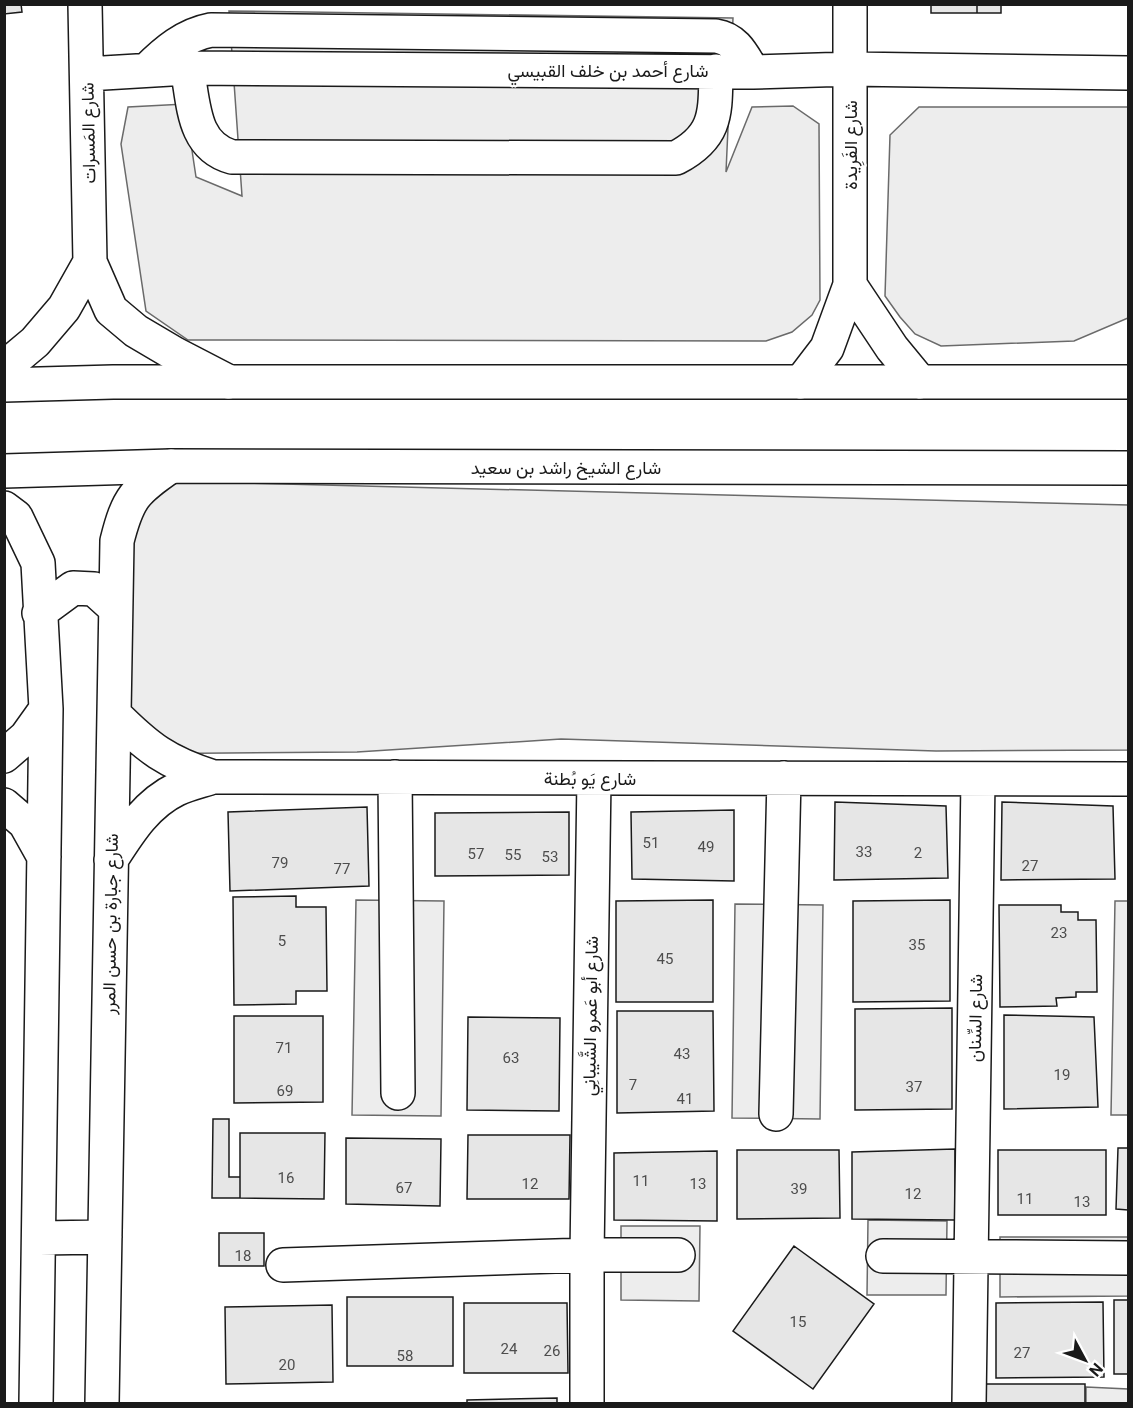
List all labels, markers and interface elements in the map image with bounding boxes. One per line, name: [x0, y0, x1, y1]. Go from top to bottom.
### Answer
street label: شارع أحمد بن خلف القبيسي: [508, 60, 708, 86]
street label: شارع المَسرات: [77, 82, 101, 184]
street label: شارع الفَرِيدة: [840, 100, 865, 190]
street label: شارع الشيخ راشد بن سعيد: [471, 457, 661, 480]
street label: شارع يَو بُطنة: [544, 768, 636, 791]
street label: شارع جبارة بن حسن المرر: [98, 833, 124, 1016]
house number: 51: [643, 834, 659, 852]
house number: 49: [698, 838, 714, 856]
house number: 33: [856, 843, 872, 861]
house number: 2: [914, 844, 922, 862]
house number: 57: [468, 845, 484, 863]
house number: 55: [505, 846, 521, 864]
house number: 53: [542, 848, 558, 866]
house number: 79: [272, 854, 288, 872]
house number: 27: [1022, 857, 1038, 875]
house number: 77: [334, 860, 350, 878]
house number: 23: [1051, 924, 1067, 942]
house number: 5: [278, 932, 286, 950]
street label: شارع أبو عَمرو الشَّيبانِي: [576, 936, 607, 1096]
house number: 35: [909, 936, 925, 954]
house number: 45: [657, 950, 673, 968]
street label: شارع السِّنان: [964, 974, 988, 1062]
house number: 71: [276, 1039, 292, 1057]
house number: 43: [674, 1045, 690, 1063]
house number: 63: [503, 1049, 519, 1067]
house number: 19: [1054, 1066, 1070, 1084]
house number: 7: [629, 1076, 637, 1094]
house number: 37: [906, 1078, 922, 1096]
house number: 69: [277, 1082, 293, 1100]
house number: 41: [677, 1090, 693, 1108]
house number: 16: [278, 1169, 294, 1187]
house number: 11: [633, 1172, 649, 1190]
house number: 12: [522, 1175, 538, 1193]
house number: 13: [690, 1175, 706, 1193]
house number: 67: [396, 1179, 412, 1197]
house number: 39: [791, 1180, 807, 1198]
house number: 12: [905, 1185, 921, 1203]
house number: 11: [1017, 1190, 1033, 1208]
house number: 13: [1074, 1193, 1090, 1211]
house number: 18: [235, 1247, 251, 1265]
house number: 15: [790, 1313, 806, 1331]
north arrow: [1055, 1330, 1115, 1390]
house number: 24: [501, 1340, 518, 1358]
house number: 26: [544, 1342, 560, 1360]
house number: 27: [1014, 1344, 1030, 1362]
house number: 58: [397, 1347, 413, 1365]
house number: 20: [279, 1356, 295, 1374]
text: N: [1085, 1359, 1107, 1380]

